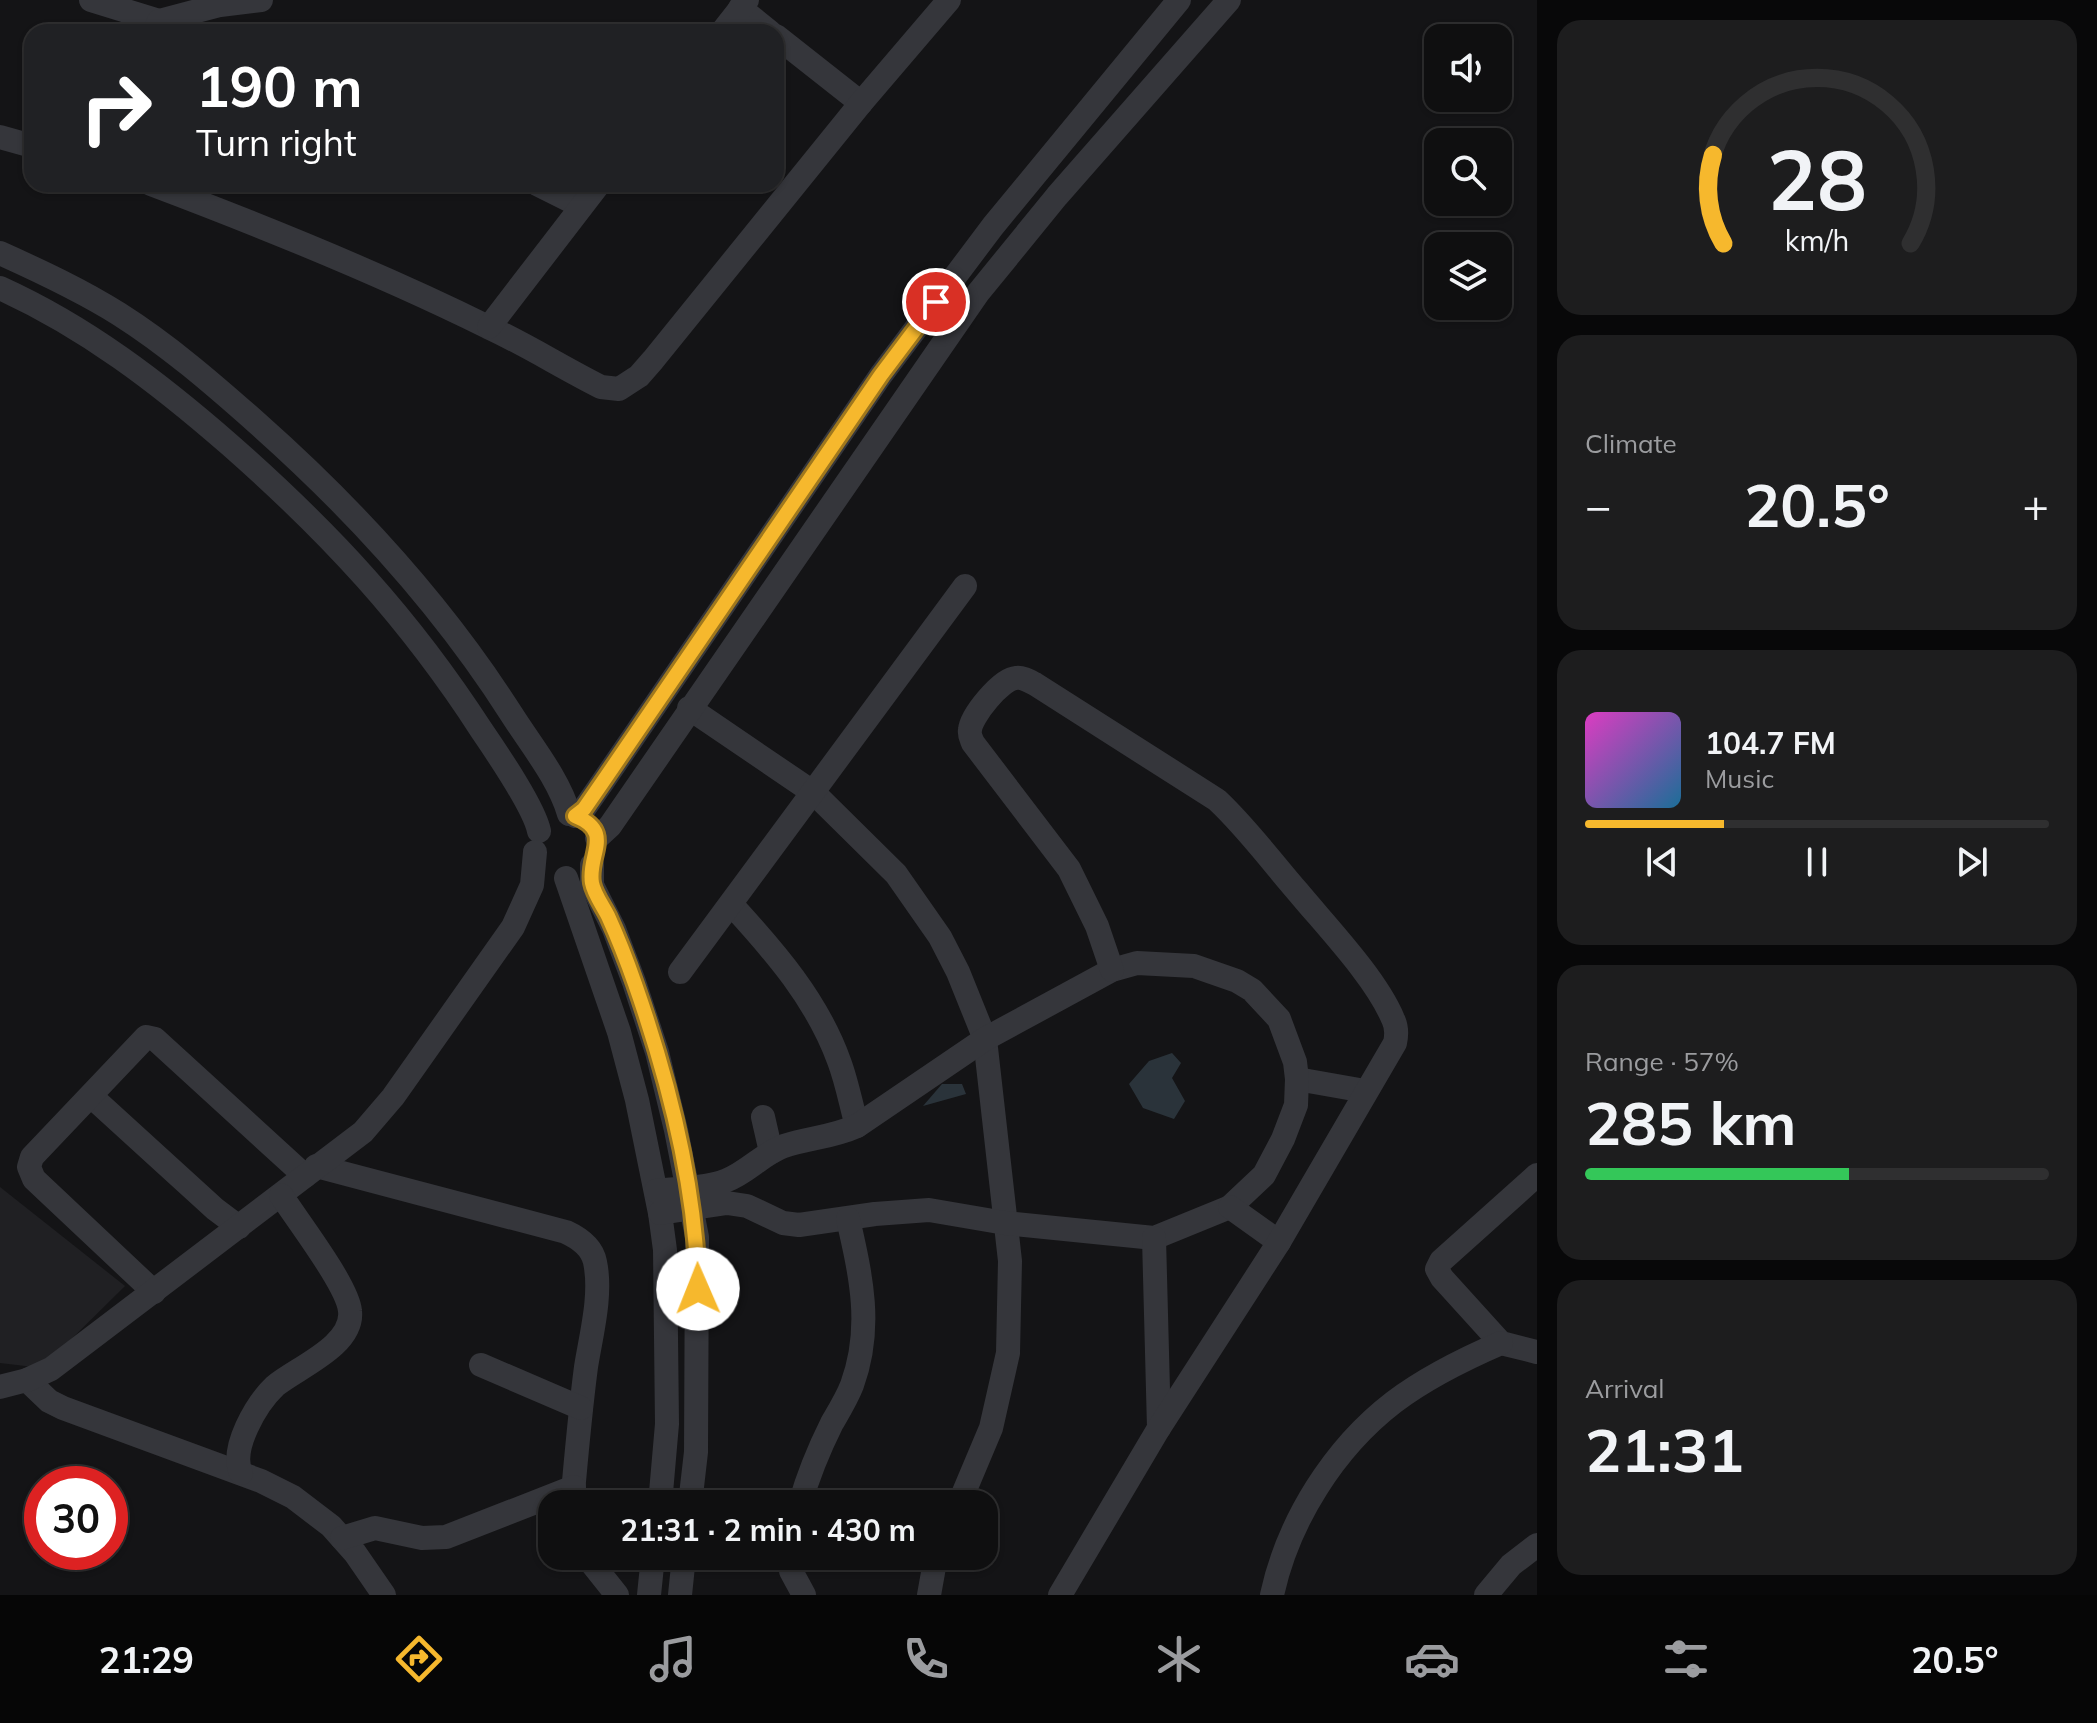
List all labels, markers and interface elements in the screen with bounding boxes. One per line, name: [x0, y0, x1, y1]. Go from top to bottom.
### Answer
map controls: [1424, 24, 1512, 320]
button: sound: [1424, 24, 1512, 112]
text: 190 m: [196, 51, 363, 121]
icon: right: [64, 56, 168, 160]
text: Turn right: [196, 120, 357, 165]
text: 28: [1767, 125, 1867, 230]
button: search: [1424, 128, 1512, 216]
text: km/h: [1785, 222, 1849, 258]
button: layers: [1424, 232, 1512, 320]
pin: [902, 268, 970, 336]
icon: arrive: [914, 280, 958, 324]
text: Climate: [1585, 427, 1677, 460]
text: 20.5°: [1744, 467, 1890, 542]
text: −: [1585, 478, 1611, 533]
text: +: [2023, 478, 2049, 533]
text: 104.7 FM: [1705, 724, 1836, 762]
text: Music: [1705, 762, 1774, 795]
icon: previous: [1640, 840, 1684, 884]
icon: pause: [1795, 840, 1839, 884]
icon: next: [1950, 840, 1994, 884]
text: Range · 57%: [1585, 1045, 1739, 1078]
text: 285 km: [1585, 1085, 1797, 1160]
position arrow: [656, 1247, 740, 1331]
text: Arrival: [1585, 1372, 1665, 1405]
text: 21:31: [1585, 1412, 1744, 1487]
speed limit sign: 30: [24, 1466, 128, 1570]
text: 21:31 · 2 min · 430 m: [620, 1511, 916, 1549]
icon: directions: [391, 1631, 447, 1687]
icon: music: [645, 1631, 701, 1687]
icon: phone: [898, 1631, 954, 1687]
icon: climate: [1151, 1631, 1207, 1687]
icon: car: [1404, 1631, 1460, 1687]
icon: filters: [1658, 1631, 1714, 1687]
text: 21:29: [99, 1637, 194, 1682]
text: 20.5°: [1911, 1637, 1998, 1682]

